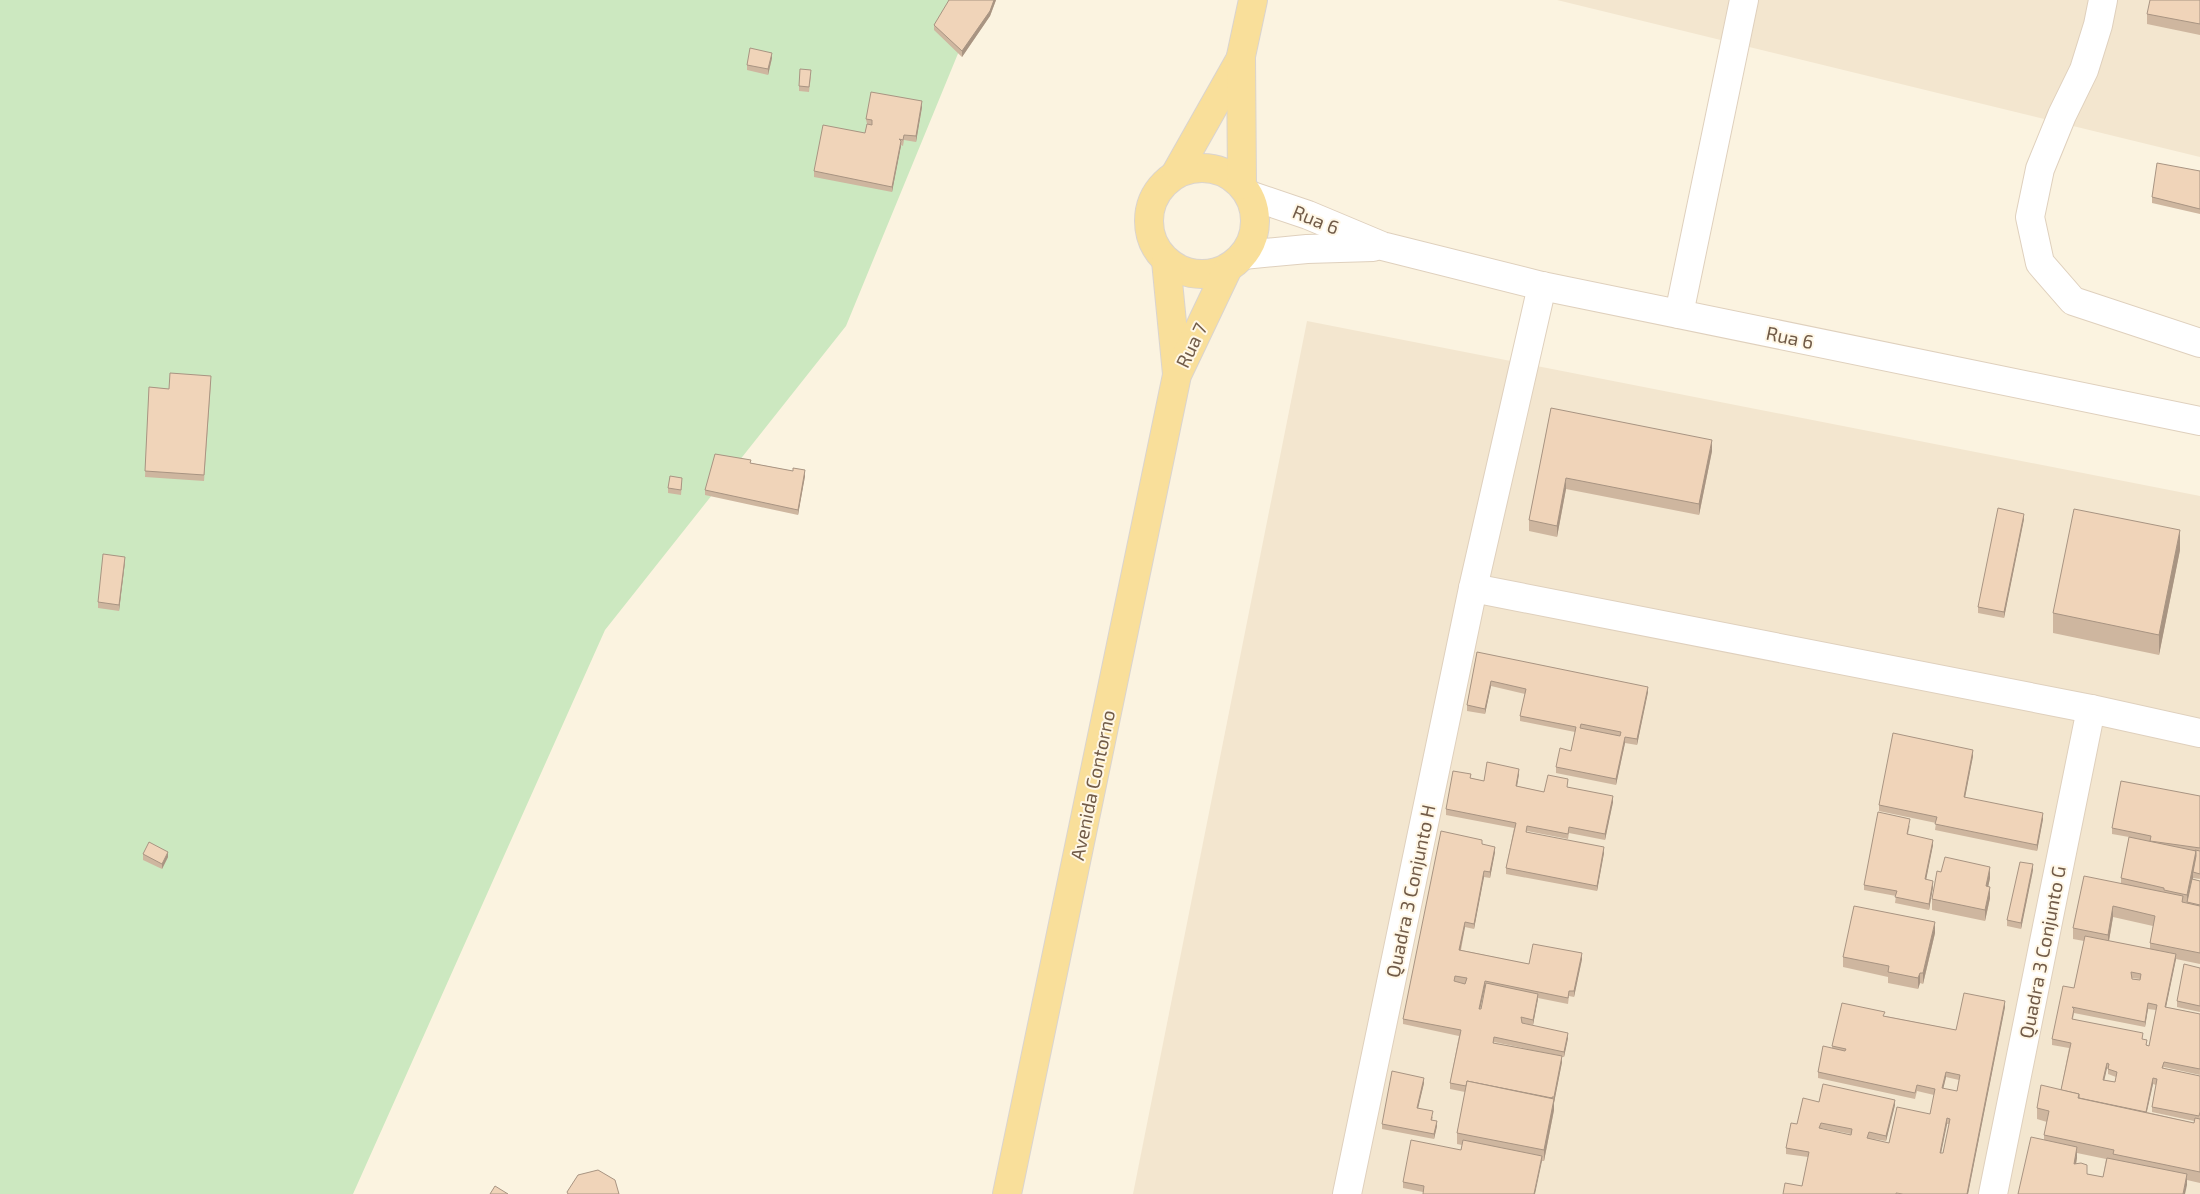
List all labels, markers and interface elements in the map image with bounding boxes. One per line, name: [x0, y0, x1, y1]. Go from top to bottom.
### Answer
street label: Rua 6: [1289, 199, 1343, 239]
street label: Rua 7: [1170, 319, 1212, 371]
street label: Rua 6: [1764, 321, 1816, 353]
street label: Avenida Contorno: [1065, 708, 1119, 862]
street label: Quadra 3 Conjunto H: [1380, 802, 1440, 980]
street label: Quadra 3 Conjunto G: [2014, 864, 2070, 1040]

